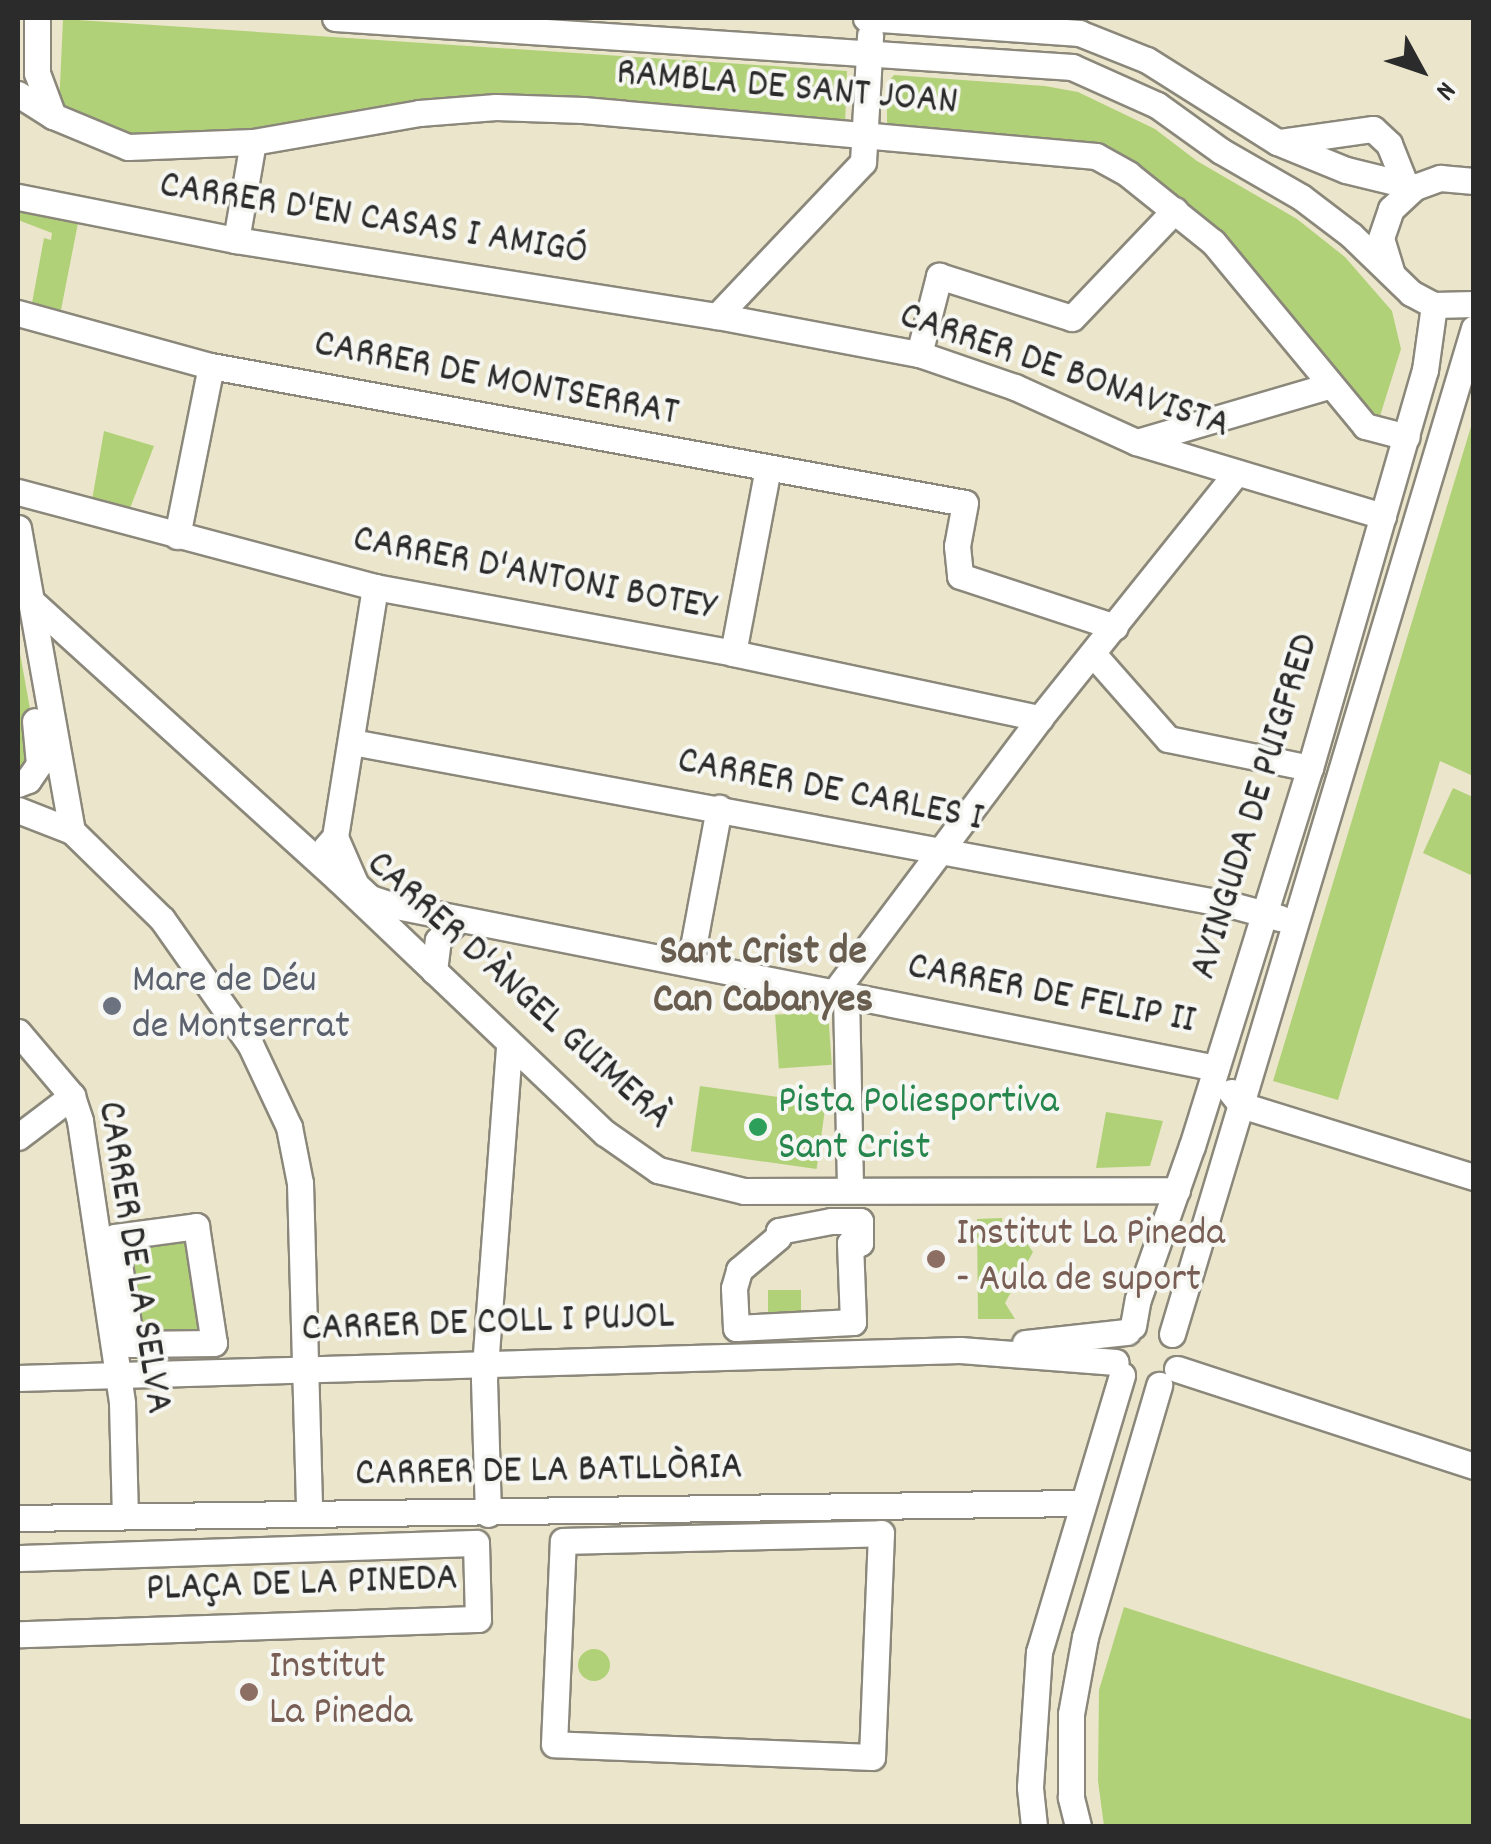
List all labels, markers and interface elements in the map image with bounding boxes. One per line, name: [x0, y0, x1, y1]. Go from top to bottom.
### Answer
north arrow: [1371, 20, 1471, 120]
street label: RAMBLA DE SANT JOAN: [614, 51, 960, 129]
text: N: [1424, 71, 1464, 107]
street label: CARRER D'EN CASAS I AMIGÓ: [156, 164, 590, 278]
street label: CARRER DE BONAVISTA: [893, 294, 1235, 452]
street label: CARRER DE MONTSERRAT: [310, 322, 682, 440]
street label: CARRER D'ANTONI BOTEY: [349, 517, 719, 635]
street label: AVINGUDA DE PUIGFRED: [1182, 629, 1332, 985]
street label: CARRER DE CARLES I: [673, 739, 987, 845]
street label: CARRER D'ÀNGEL GUIMERÀ: [355, 842, 679, 1142]
district label: Sant Crist de Can Cabanyes: [653, 929, 873, 1028]
street label: CARRER DE FELIP II: [903, 945, 1199, 1047]
place label: Mare de Déu de Montserrat: [132, 959, 350, 1053]
marker: Mare de Déu de Montserrat: [101, 995, 123, 1017]
place label: Pista Poliesportiva Sant Crist: [778, 1080, 1059, 1174]
street label: CARRER DE LA SELVA: [84, 1098, 180, 1418]
marker: Pista Poliesportiva Sant Crist: [747, 1116, 769, 1138]
place label: Institut La Pineda - Aula de suport: [956, 1212, 1225, 1306]
marker: Institut La Pineda - Aula de suport: [925, 1248, 947, 1270]
street label: CARRER DE COLL I PUJOL: [301, 1295, 675, 1355]
street label: CARRER DE LA BATLLÒRIA: [355, 1446, 743, 1500]
street label: PLAÇA DE LA PINEDA: [145, 1557, 459, 1615]
place label: Institut La Pineda: [269, 1645, 412, 1739]
marker: Institut La Pineda: [238, 1681, 260, 1703]

